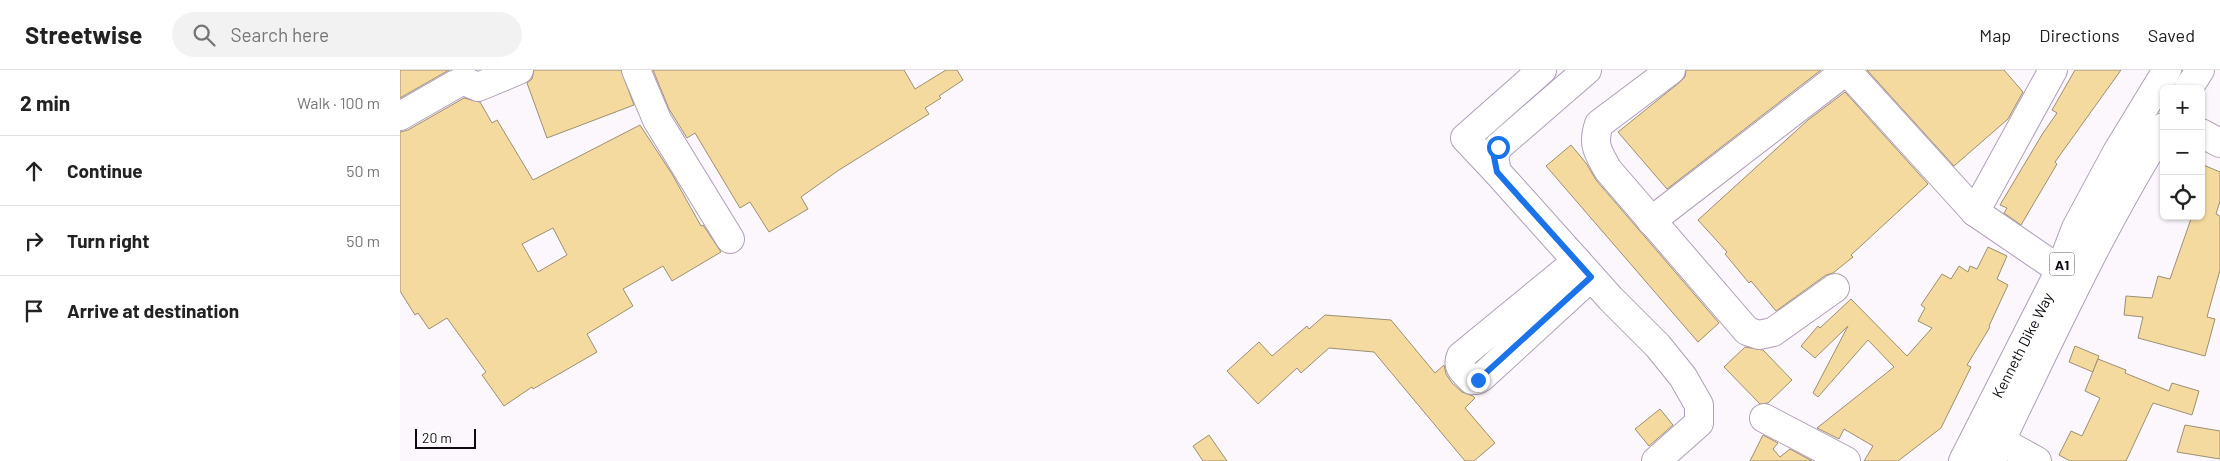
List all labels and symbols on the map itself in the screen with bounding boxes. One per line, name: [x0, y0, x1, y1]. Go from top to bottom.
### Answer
route start: [1487, 136, 1510, 159]
road number: A1: [2050, 252, 2074, 275]
street label: Kenneth Dike Way: [1988, 289, 2056, 401]
route end: [1467, 369, 1490, 392]
scale bar: [415, 426, 476, 449]

